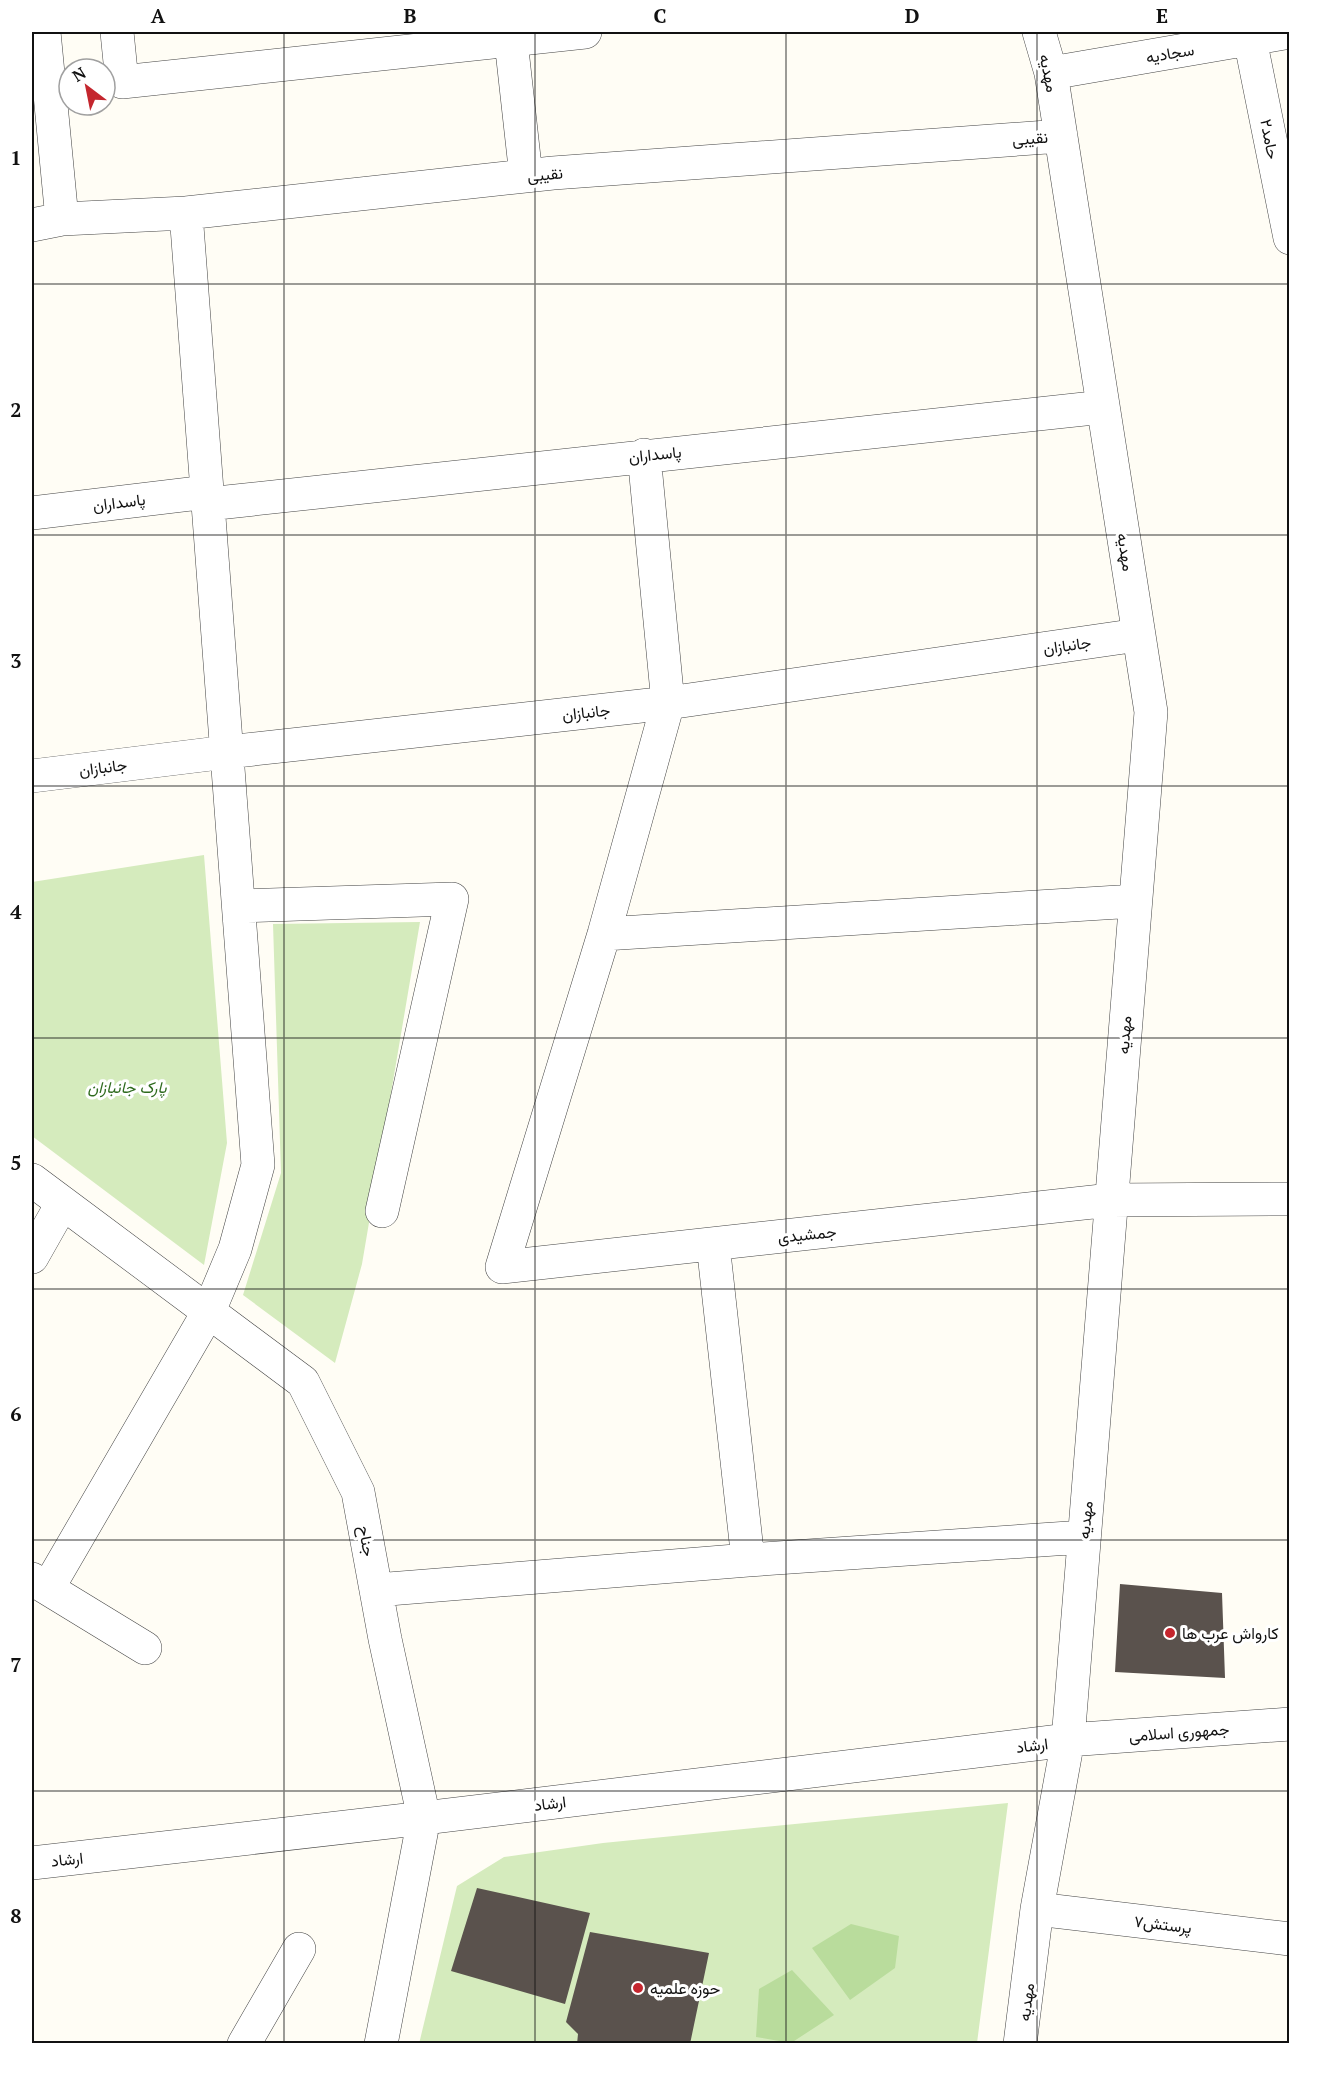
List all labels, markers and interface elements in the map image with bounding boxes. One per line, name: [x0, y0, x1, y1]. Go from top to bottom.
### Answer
text: A: [151, 2, 166, 29]
text: B: [404, 2, 417, 29]
text: C: [653, 2, 667, 29]
text: D: [905, 2, 919, 29]
text: E: [1156, 2, 1168, 29]
street label: سجادیه: [1144, 38, 1196, 68]
street label: مهدیه: [1034, 52, 1064, 94]
north arrow: [57, 57, 117, 117]
text: N: [68, 62, 90, 87]
street label: حامد۲: [1255, 117, 1285, 161]
street label: نقیبی: [1011, 126, 1049, 150]
text: 1: [10, 144, 22, 171]
street label: نقیبی: [526, 161, 564, 187]
text: 2: [10, 396, 22, 423]
street label: پاسداران: [628, 440, 683, 469]
street label: پاسداران: [91, 488, 147, 517]
street label: مهدیه: [1112, 531, 1140, 573]
street label: جانبازان: [1042, 631, 1093, 659]
text: 3: [10, 647, 22, 674]
street label: جانبازان: [561, 699, 611, 725]
street label: جانبازان: [78, 753, 129, 781]
text: 4: [10, 898, 22, 925]
street label: مهدیه: [1112, 1015, 1136, 1055]
park label: پارک جانبازان: [87, 1076, 168, 1099]
text: 5: [10, 1149, 22, 1176]
street label: جمشیدی: [777, 1220, 838, 1248]
text: 6: [10, 1400, 22, 1427]
street label: مهدیه: [1072, 1500, 1098, 1540]
street label: جناح: [352, 1524, 381, 1559]
place label: کارواش عرب ها: [1182, 1622, 1279, 1644]
marker: کارواش عرب ها: [1163, 1626, 1177, 1640]
text: 7: [10, 1651, 22, 1678]
street label: جمهوری اسلامی: [1128, 1717, 1230, 1746]
street label: ارشاد: [1015, 1732, 1049, 1758]
street label: ارشاد: [533, 1790, 567, 1816]
street label: ارشاد: [50, 1846, 84, 1872]
text: 8: [10, 1902, 22, 1929]
street label: پرستش۷: [1133, 1910, 1193, 1939]
place label: حوزه علمیه: [650, 1977, 720, 1999]
marker: حوزه علمیه: [631, 1981, 645, 1995]
street label: مهدیه: [1013, 1982, 1039, 2022]

